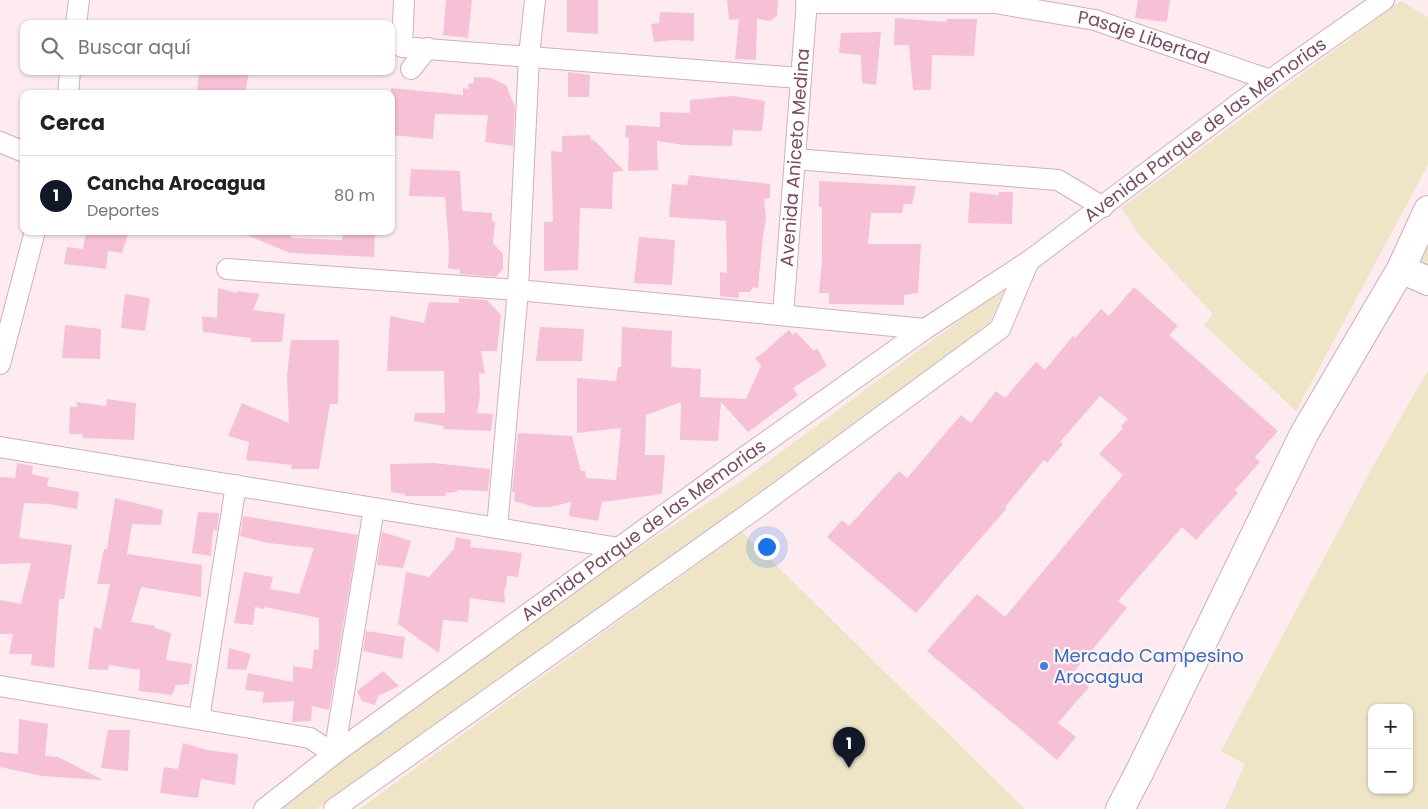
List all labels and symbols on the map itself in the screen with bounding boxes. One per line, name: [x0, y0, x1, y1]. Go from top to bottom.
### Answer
street label: Pasaje Libertad: [1076, 4, 1213, 70]
street label: Avenida Parque de las Memorias: [1079, 31, 1331, 228]
street label: Avenida Aniceto Medina: [774, 47, 815, 267]
street label: Avenida Parque de las Memorias: [516, 433, 771, 626]
your location: [754, 534, 780, 560]
place label: Mercado Campesino Arocagua: [1054, 643, 1244, 689]
marker: Mercado Campesino Arocagua: [1038, 660, 1050, 672]
pin: 1: [833, 727, 865, 768]

